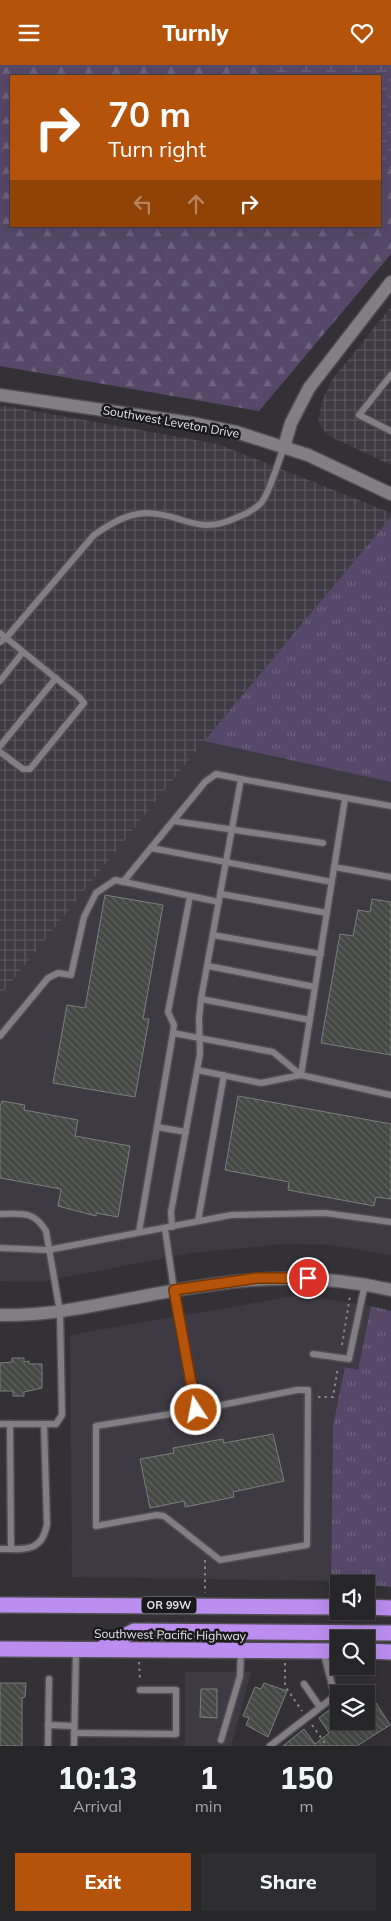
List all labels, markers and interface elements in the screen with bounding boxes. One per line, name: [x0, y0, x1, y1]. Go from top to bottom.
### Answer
icon: menu: [15, 19, 43, 47]
text: Turnly: [162, 19, 229, 47]
icon: heart: [348, 19, 376, 47]
text: 70 m: [108, 92, 191, 136]
icon: right: [25, 95, 90, 160]
text: Turn right: [108, 135, 206, 163]
icon: left: [129, 190, 157, 218]
icon: ahead: [182, 190, 210, 218]
icon: right: [235, 190, 263, 218]
street label: Southwest Leveton Drive: [102, 402, 241, 441]
pin: [287, 1257, 329, 1299]
icon: arrive: [294, 1264, 322, 1292]
position arrow: [169, 1383, 221, 1435]
map controls: [330, 1575, 375, 1730]
button: sound: [330, 1575, 375, 1620]
road number: OR 99W: [142, 1597, 196, 1613]
street label: Southwest Pacific Highway: [94, 1626, 247, 1643]
button: search: [330, 1630, 375, 1675]
button: layers: [330, 1685, 375, 1730]
text: 10:13: [57, 1759, 137, 1797]
text: 1: [199, 1759, 217, 1797]
text: 150: [280, 1759, 334, 1797]
text: Arrival: [73, 1796, 122, 1816]
text: min: [195, 1796, 222, 1816]
text: m: [299, 1796, 314, 1816]
button: Exit: [15, 1853, 191, 1911]
button: Share: [201, 1853, 376, 1911]

